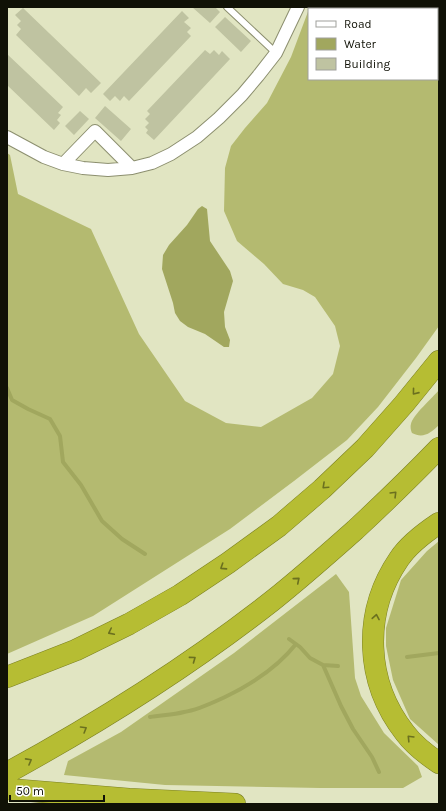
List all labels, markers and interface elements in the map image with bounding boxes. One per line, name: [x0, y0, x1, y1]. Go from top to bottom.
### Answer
legend: [308, 8, 438, 80]
text: Road: [344, 17, 372, 31]
text: Water: [344, 37, 377, 51]
text: Building: [344, 57, 391, 71]
one-way arrow: [412, 387, 419, 394]
one-way arrow: [322, 481, 330, 488]
one-way arrow: [389, 491, 397, 499]
one-way arrow: [221, 562, 228, 569]
one-way arrow: [292, 578, 299, 585]
one-way arrow: [371, 614, 379, 621]
one-way arrow: [108, 627, 116, 635]
one-way arrow: [189, 656, 196, 664]
one-way arrow: [80, 727, 87, 734]
one-way arrow: [407, 735, 414, 743]
one-way arrow: [25, 759, 32, 766]
scale bar: [10, 777, 104, 803]
text: 50 m: [16, 784, 44, 798]

